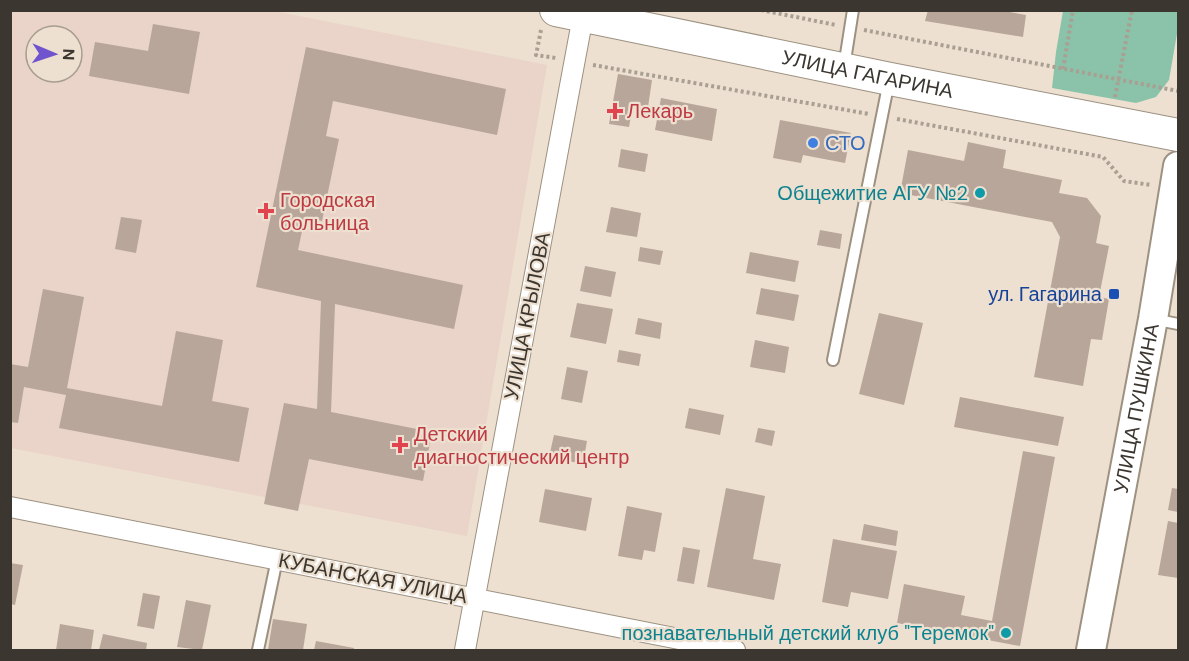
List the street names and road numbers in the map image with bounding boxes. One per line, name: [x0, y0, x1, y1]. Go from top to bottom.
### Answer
street label: УЛИЦА ГАГАРИНА: [779, 44, 956, 104]
street label: УЛИЦА КРЫЛОВА: [498, 229, 556, 402]
street label: УЛИЦА ПУШКИНА: [1108, 320, 1165, 495]
street label: КУБАНСКАЯ УЛИЦА: [276, 547, 470, 609]

